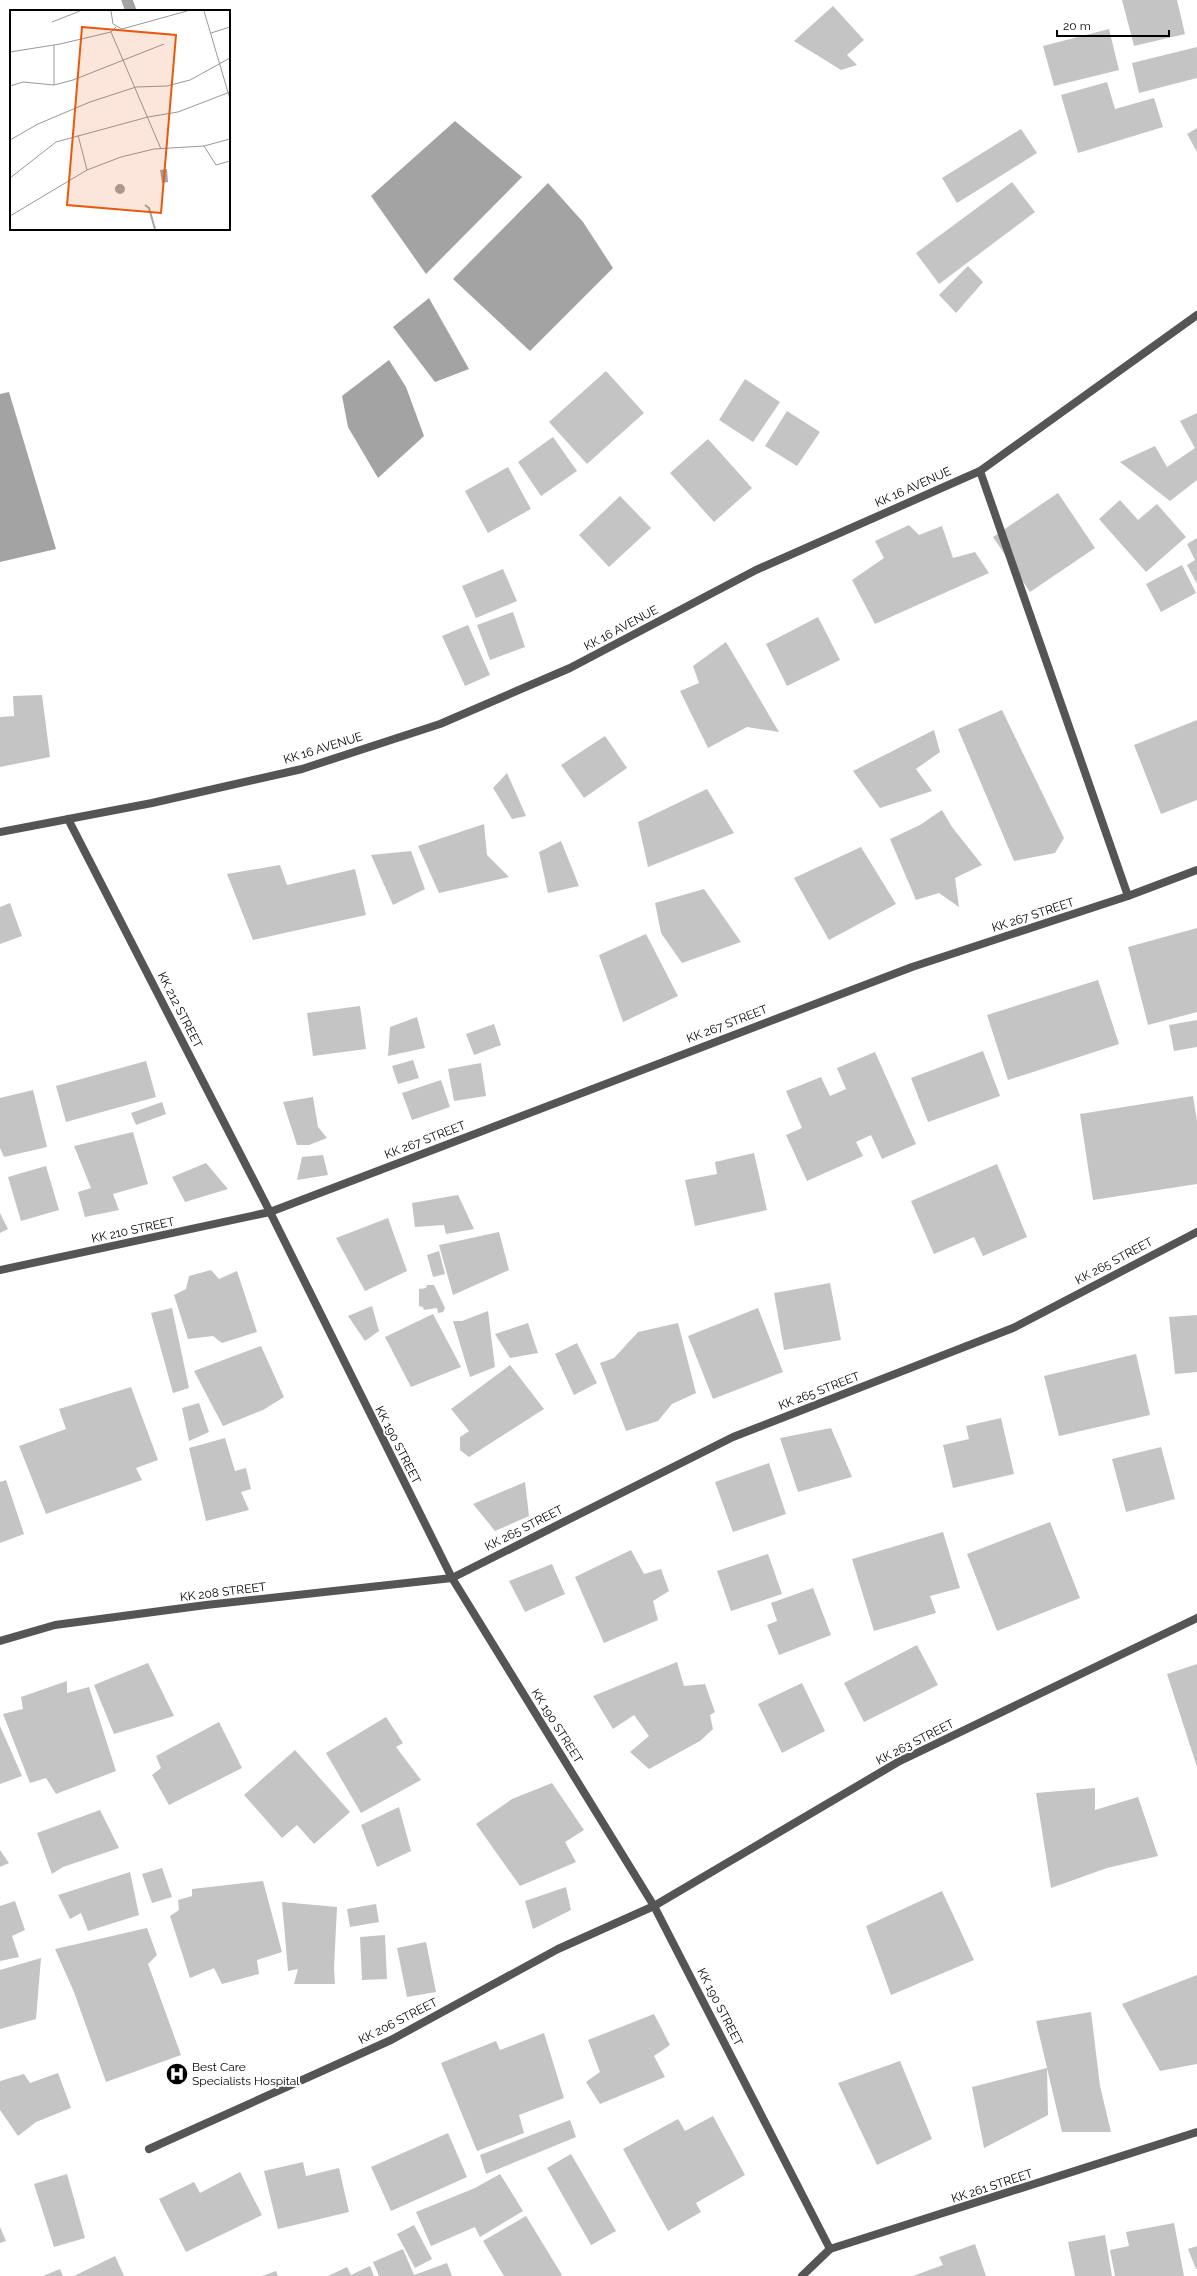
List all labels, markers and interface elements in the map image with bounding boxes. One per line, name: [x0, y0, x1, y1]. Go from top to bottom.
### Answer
inset map: [10, 10, 230, 230]
scale bar: [1057, 12, 1169, 38]
text: 20 m: [1063, 19, 1091, 33]
street label: KK 16 AVENUE: [873, 464, 953, 510]
street label: KK 16 AVENUE: [582, 603, 660, 653]
street label: KK 16 AVENUE: [282, 729, 364, 767]
street label: KK 267 STREET: [990, 895, 1077, 935]
street label: KK 212 STREET: [155, 970, 205, 1051]
street label: KK 267 STREET: [684, 1002, 770, 1046]
street label: KK 267 STREET: [382, 1118, 468, 1162]
street label: KK 210 STREET: [90, 1214, 176, 1246]
street label: KK 265 STREET: [1073, 1234, 1156, 1287]
street label: KK 265 STREET: [776, 1369, 862, 1413]
street label: KK 190 STREET: [372, 1404, 424, 1487]
street label: KK 265 STREET: [483, 1502, 566, 1554]
street label: KK 208 STREET: [179, 1580, 267, 1604]
street label: KK 190 STREET: [528, 1686, 586, 1766]
street label: KK 263 STREET: [874, 1716, 957, 1768]
street label: KK 190 STREET: [694, 1966, 746, 2049]
street label: KK 206 STREET: [356, 1995, 440, 2047]
place label: Best Care Specialists Hospital: [192, 2060, 300, 2088]
hospital icon: Best Care Specialists Hospital: [164, 2061, 190, 2087]
street label: KK 261 STREET: [950, 2166, 1035, 2206]

